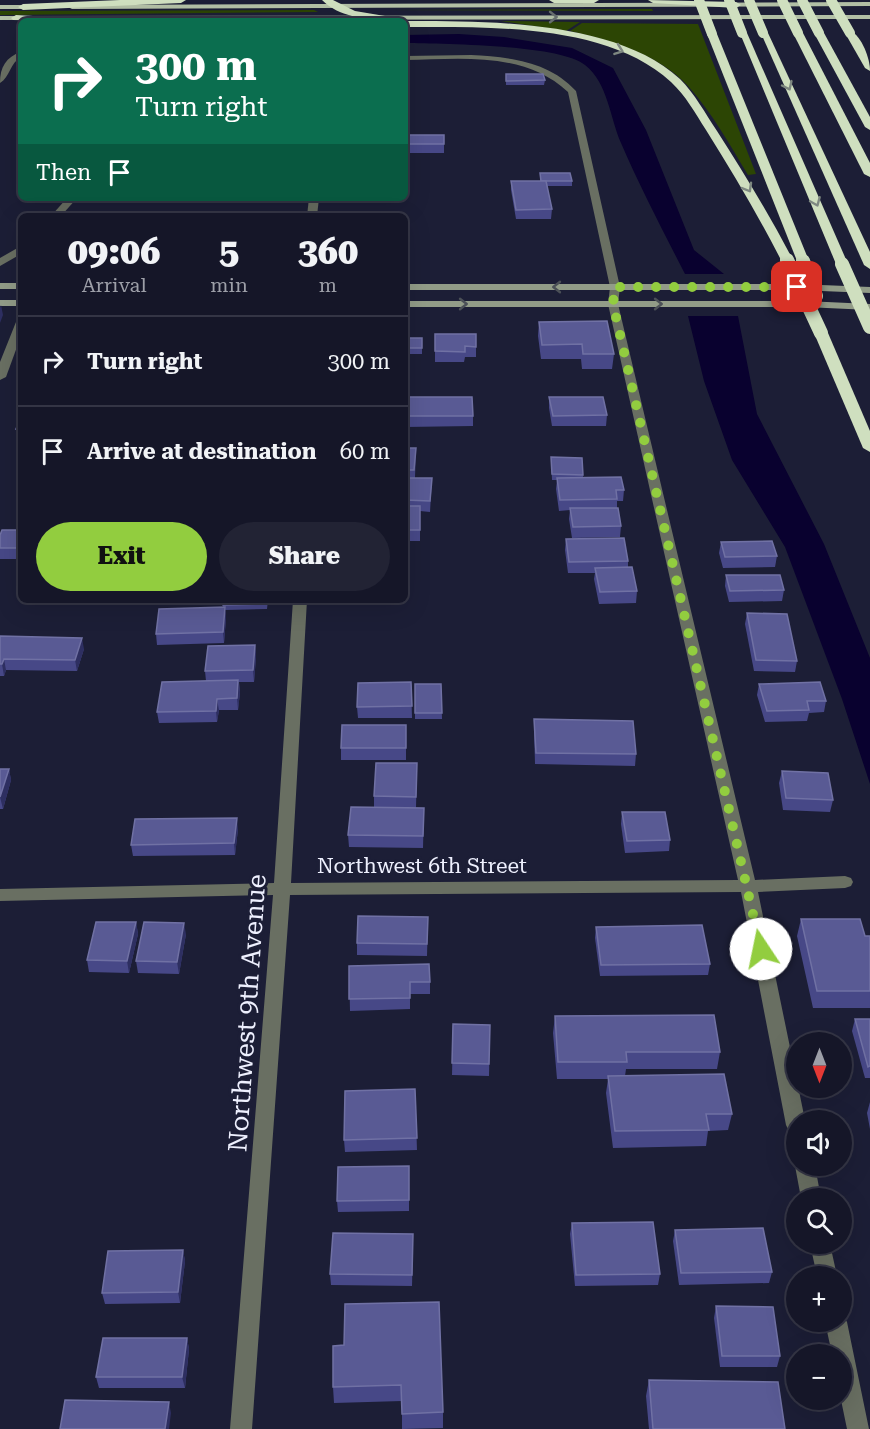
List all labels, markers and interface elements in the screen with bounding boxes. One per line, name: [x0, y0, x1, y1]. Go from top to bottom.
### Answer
one-way arrow: [548, 11, 557, 23]
text: 300 m: [135, 41, 257, 90]
icon: right: [36, 42, 114, 120]
one-way arrow: [613, 42, 623, 55]
one-way arrow: [780, 80, 792, 91]
text: Turn right: [135, 91, 268, 123]
icon: arrive: [103, 156, 136, 189]
text: Then: [36, 160, 91, 185]
one-way arrow: [741, 182, 753, 192]
one-way arrow: [809, 196, 821, 207]
text: 09:06: [68, 231, 160, 273]
text: 5: [219, 231, 239, 273]
text: 360: [298, 231, 358, 273]
pin: [771, 261, 822, 312]
icon: arrive: [780, 270, 813, 303]
text: Arrival: [82, 273, 147, 297]
text: min: [210, 273, 248, 297]
text: m: [319, 273, 337, 297]
one-way arrow: [552, 281, 561, 293]
one-way arrow: [459, 298, 468, 310]
one-way arrow: [654, 298, 663, 310]
icon: right: [36, 345, 69, 378]
text: Turn right: [87, 349, 202, 374]
text: 300 m: [327, 349, 390, 374]
icon: arrive: [36, 435, 69, 468]
text: Arrive at destination: [87, 439, 316, 464]
text: 60 m: [340, 439, 390, 464]
button: Exit: [36, 522, 207, 591]
button: Share: [219, 522, 390, 591]
street label: Northwest 6th Street: [317, 854, 527, 878]
street label: Northwest 9th Avenue: [222, 873, 272, 1153]
position arrow: [729, 917, 793, 981]
north arrow: [786, 1032, 852, 1098]
map controls: [786, 1032, 852, 1410]
button: sound: [786, 1110, 852, 1176]
button: search: [786, 1188, 852, 1254]
button: +: [786, 1266, 852, 1332]
button: −: [786, 1344, 852, 1410]

